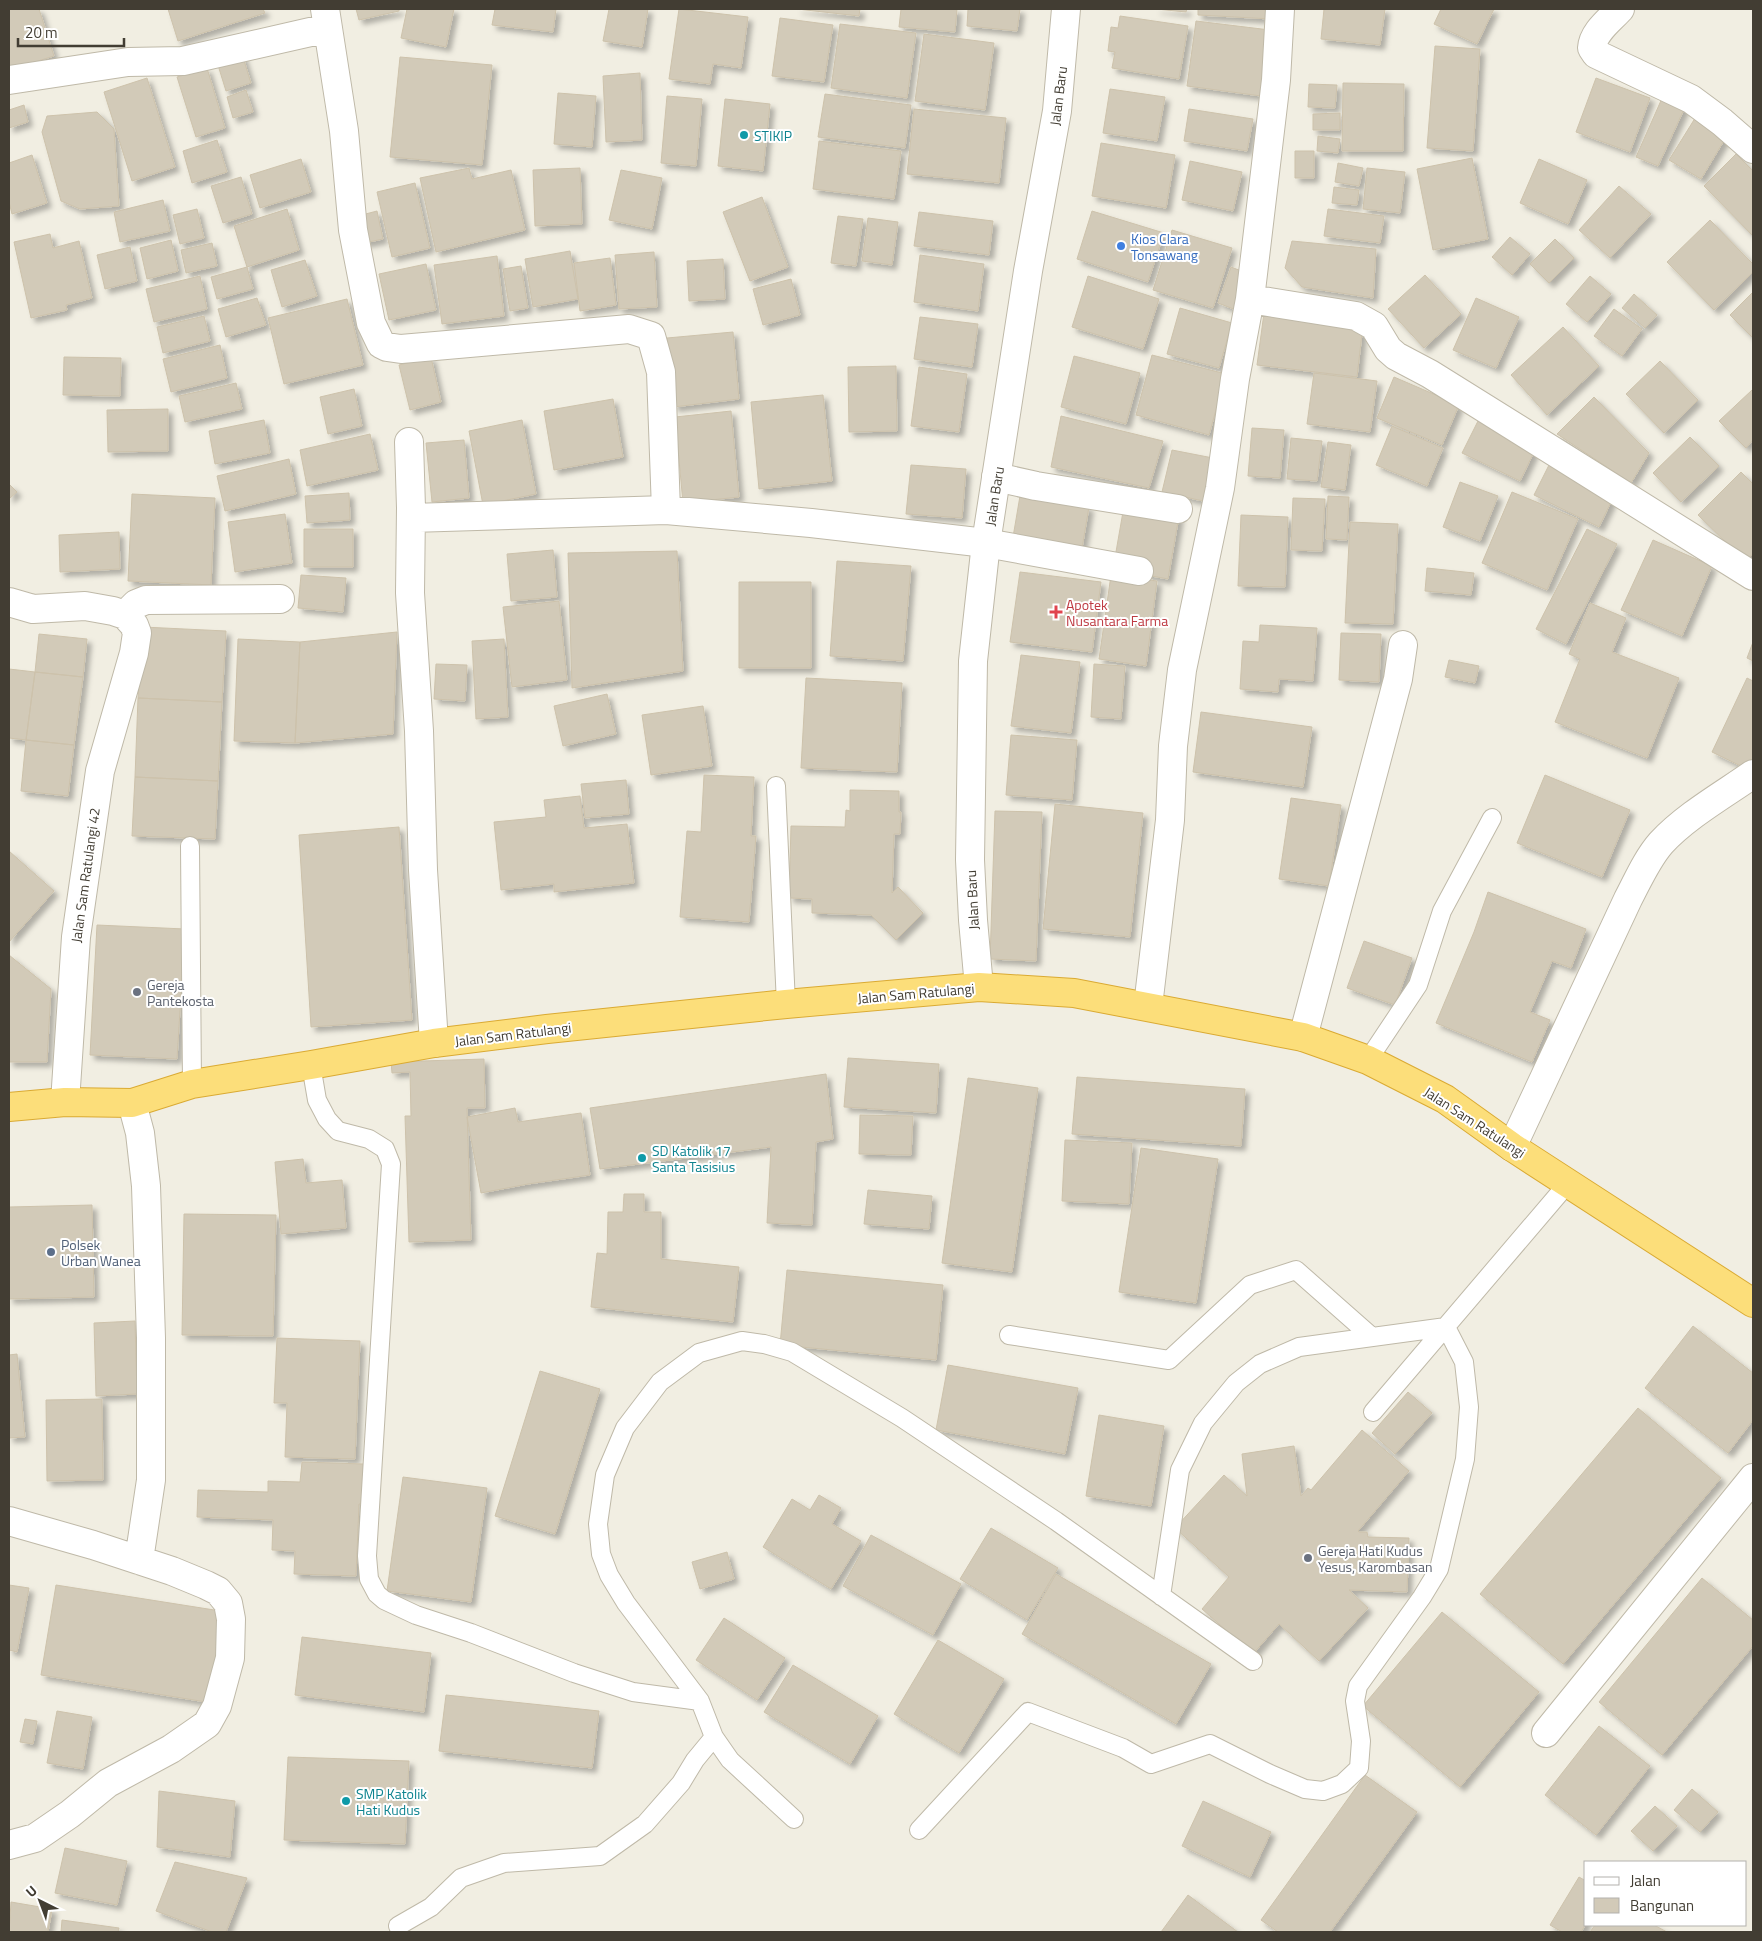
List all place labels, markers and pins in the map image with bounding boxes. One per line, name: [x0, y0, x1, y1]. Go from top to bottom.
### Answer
place label: STIKIP: [754, 125, 792, 146]
marker: STIKIP: [738, 129, 750, 141]
place label: Kios Clara Tonsawang: [1131, 228, 1198, 265]
marker: Kios Clara Tonsawang: [1115, 240, 1127, 252]
place label: Apotek Nusantara Farma: [1066, 594, 1168, 631]
marker: Apotek Nusantara Farma: [1050, 606, 1062, 618]
place label: Gereja Pantekosta: [147, 974, 214, 1011]
marker: Gereja Pantekosta: [131, 986, 143, 998]
place label: SD Katolik 17 Santa Tasisius: [652, 1140, 735, 1177]
marker: SD Katolik 17 Santa Tasisius: [636, 1152, 648, 1164]
place label: Polsek Urban Wanea: [61, 1234, 141, 1271]
marker: Polsek Urban Wanea: [45, 1246, 57, 1258]
place label: Gereja Hati Kudus Yesus, Karombasan: [1318, 1540, 1432, 1577]
marker: Gereja Hati Kudus Yesus, Karombasan: [1302, 1552, 1314, 1564]
place label: SMP Katolik Hati Kudus: [356, 1783, 427, 1820]
marker: SMP Katolik Hati Kudus: [340, 1795, 352, 1807]

